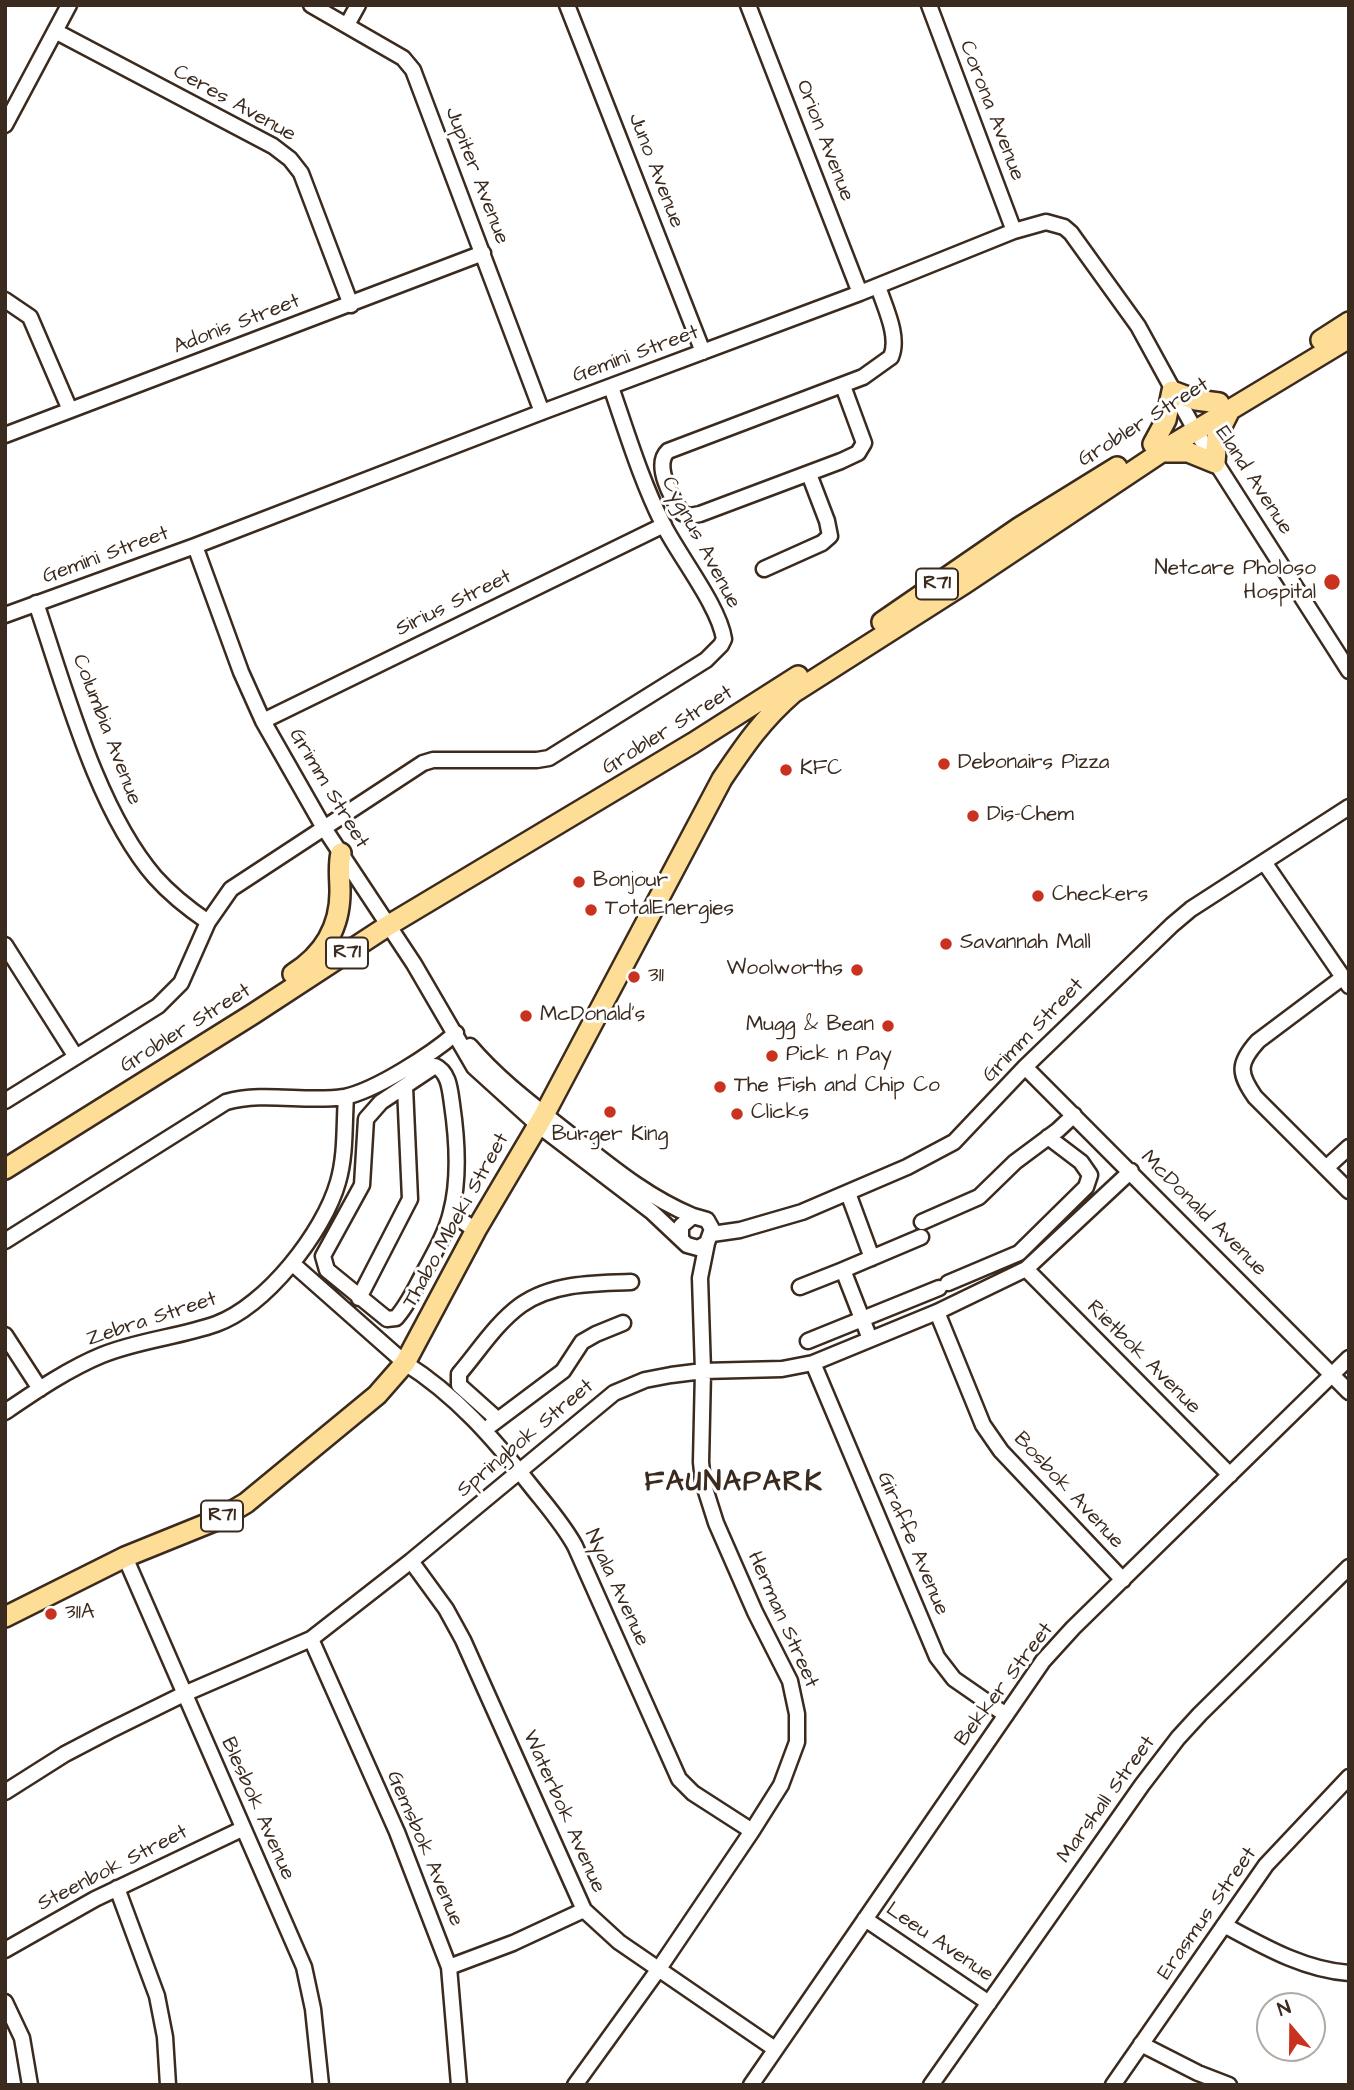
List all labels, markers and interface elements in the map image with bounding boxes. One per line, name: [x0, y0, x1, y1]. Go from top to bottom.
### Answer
street label: Corona Avenue: [953, 37, 1029, 185]
street label: Ceres Avenue: [168, 60, 300, 148]
street label: Orion Avenue: [789, 77, 859, 205]
street label: Jupiter Avenue: [438, 104, 514, 248]
street label: Juno Avenue: [622, 110, 688, 232]
street label: Adonis Street: [170, 289, 304, 361]
street label: Gemini Street: [570, 321, 702, 389]
street label: Grobler Street: [1074, 373, 1214, 473]
street label: Eland Avenue: [1209, 422, 1297, 540]
street label: Cygnus Avenue: [655, 473, 745, 613]
street label: Gemini Street: [40, 522, 172, 590]
place label: Netcare Pholoso Hospital: [1155, 557, 1316, 607]
street label: Sirius Street: [392, 565, 516, 643]
road number: R71: [916, 568, 958, 600]
marker: Netcare Pholoso Hospital: [1322, 572, 1342, 592]
street label: Columbia Avenue: [66, 651, 146, 809]
street label: Grobler Street: [598, 681, 738, 781]
street label: Grimm Street: [282, 725, 374, 853]
place label: Debonairs Pizza: [958, 751, 1110, 777]
marker: Debonairs Pizza: [936, 756, 952, 772]
place label: KFC: [800, 757, 842, 783]
marker: KFC: [778, 762, 794, 778]
place label: Dis-Chem: [987, 803, 1074, 829]
marker: Dis-Chem: [965, 808, 981, 824]
place label: Bonjour: [593, 869, 668, 895]
marker: Bonjour: [571, 874, 587, 890]
place label: Checkers: [1052, 883, 1148, 909]
marker: Checkers: [1030, 888, 1046, 904]
place label: TotalEnergies: [605, 897, 734, 923]
marker: TotalEnergies: [583, 902, 599, 918]
place label: Savannah Mall: [960, 931, 1091, 957]
marker: Savannah Mall: [938, 936, 954, 952]
road number: R71: [326, 937, 368, 968]
place label: Woolworths: [727, 957, 843, 983]
marker: Woolworths: [849, 962, 865, 978]
place label: 311: [648, 964, 664, 990]
marker: 311: [626, 969, 642, 985]
street label: Grimm Street: [978, 974, 1090, 1088]
street label: Grobler Street: [116, 979, 256, 1079]
place label: McDonald's: [540, 1003, 645, 1029]
marker: McDonald's: [518, 1008, 534, 1024]
place label: Mugg & Bean: [746, 1013, 874, 1039]
marker: Mugg & Bean: [880, 1018, 896, 1034]
place label: Pick n Pay: [786, 1043, 892, 1069]
marker: Pick n Pay: [764, 1048, 780, 1064]
place label: The Fish and Chip Co: [734, 1074, 940, 1100]
marker: The Fish and Chip Co: [712, 1079, 728, 1095]
place label: Clicks: [751, 1101, 809, 1127]
marker: Burger King: [602, 1104, 618, 1120]
marker: Clicks: [729, 1106, 745, 1122]
place label: Burger King: [552, 1123, 668, 1149]
street label: Thabo Mbeki Street: [398, 1129, 516, 1313]
street label: McDonald Avenue: [1135, 1146, 1271, 1282]
street label: Zebra Street: [84, 1287, 220, 1353]
street label: Rietbok Avenue: [1081, 1296, 1205, 1420]
street label: Springbok Street: [452, 1374, 600, 1504]
street label: Bosbok Avenue: [1007, 1427, 1129, 1555]
district label: FAUNAPARK: [646, 1467, 822, 1501]
street label: Giraffe Avenue: [871, 1469, 953, 1619]
road number: R71: [201, 1500, 243, 1532]
street label: Nyala Avenue: [578, 1526, 654, 1650]
street label: Herman Street: [741, 1548, 823, 1692]
place label: 311A: [65, 1601, 95, 1627]
marker: 311A: [43, 1606, 59, 1622]
street label: Bekker Street: [950, 1618, 1060, 1752]
street label: Waterbok Avenue: [516, 1727, 610, 1897]
street label: Marshall Street: [1052, 1731, 1162, 1869]
street label: Blesbok Avenue: [214, 1734, 300, 1884]
street label: Gemsbok Avenue: [380, 1768, 468, 1930]
street label: Steenbok Street: [34, 1820, 192, 1918]
street label: Erasmus Street: [1153, 1843, 1263, 1985]
street label: Leeu Avenue: [880, 1898, 998, 1988]
north arrow: [1256, 1992, 1326, 2062]
text: N: [1274, 1994, 1295, 2023]

